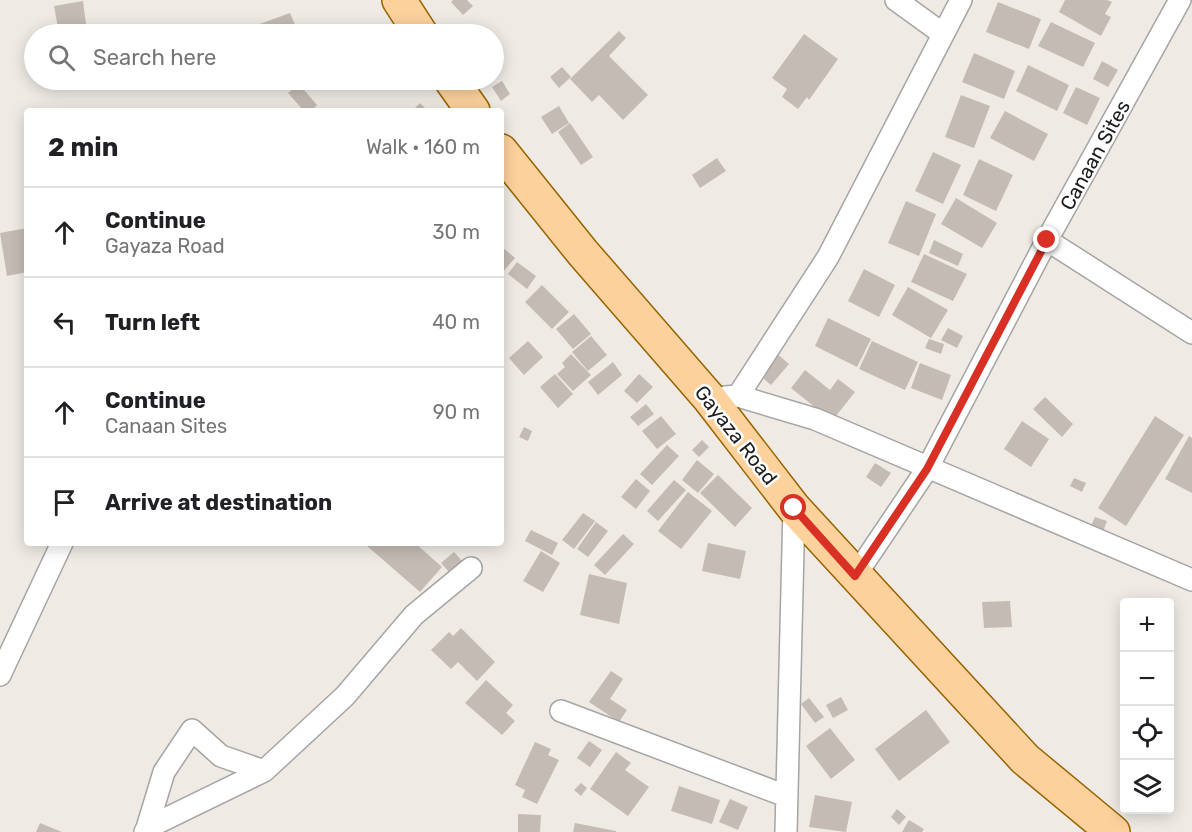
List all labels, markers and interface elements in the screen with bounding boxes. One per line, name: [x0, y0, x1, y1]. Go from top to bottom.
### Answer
search box: [24, 24, 504, 90]
icon: search: [45, 41, 78, 74]
text: Search here: [93, 44, 216, 71]
street label: Canaan Sites: [1055, 96, 1135, 214]
text: 2 min: [48, 132, 118, 163]
text: Walk · 160 m: [366, 135, 480, 159]
text: Continue: [105, 207, 206, 234]
icon: ahead: [48, 216, 81, 249]
text: 30 m: [433, 220, 480, 244]
route end: [1033, 226, 1059, 252]
text: Gayaza Road: [105, 234, 225, 258]
icon: left: [48, 306, 81, 339]
text: Turn left: [105, 309, 200, 336]
text: 40 m: [432, 310, 480, 334]
street label: Gayaza Road: [690, 380, 782, 490]
text: Continue: [105, 387, 206, 414]
icon: ahead: [48, 396, 81, 429]
text: 90 m: [433, 400, 480, 424]
text: Canaan Sites: [105, 414, 227, 438]
icon: arrive: [48, 486, 81, 519]
text: Arrive at destination: [105, 489, 332, 516]
route start: [780, 494, 806, 520]
map controls: [1120, 598, 1174, 814]
button: +: [1120, 598, 1174, 652]
button: −: [1120, 652, 1174, 706]
button: locate: [1120, 706, 1174, 760]
button: layers: [1120, 760, 1174, 814]

